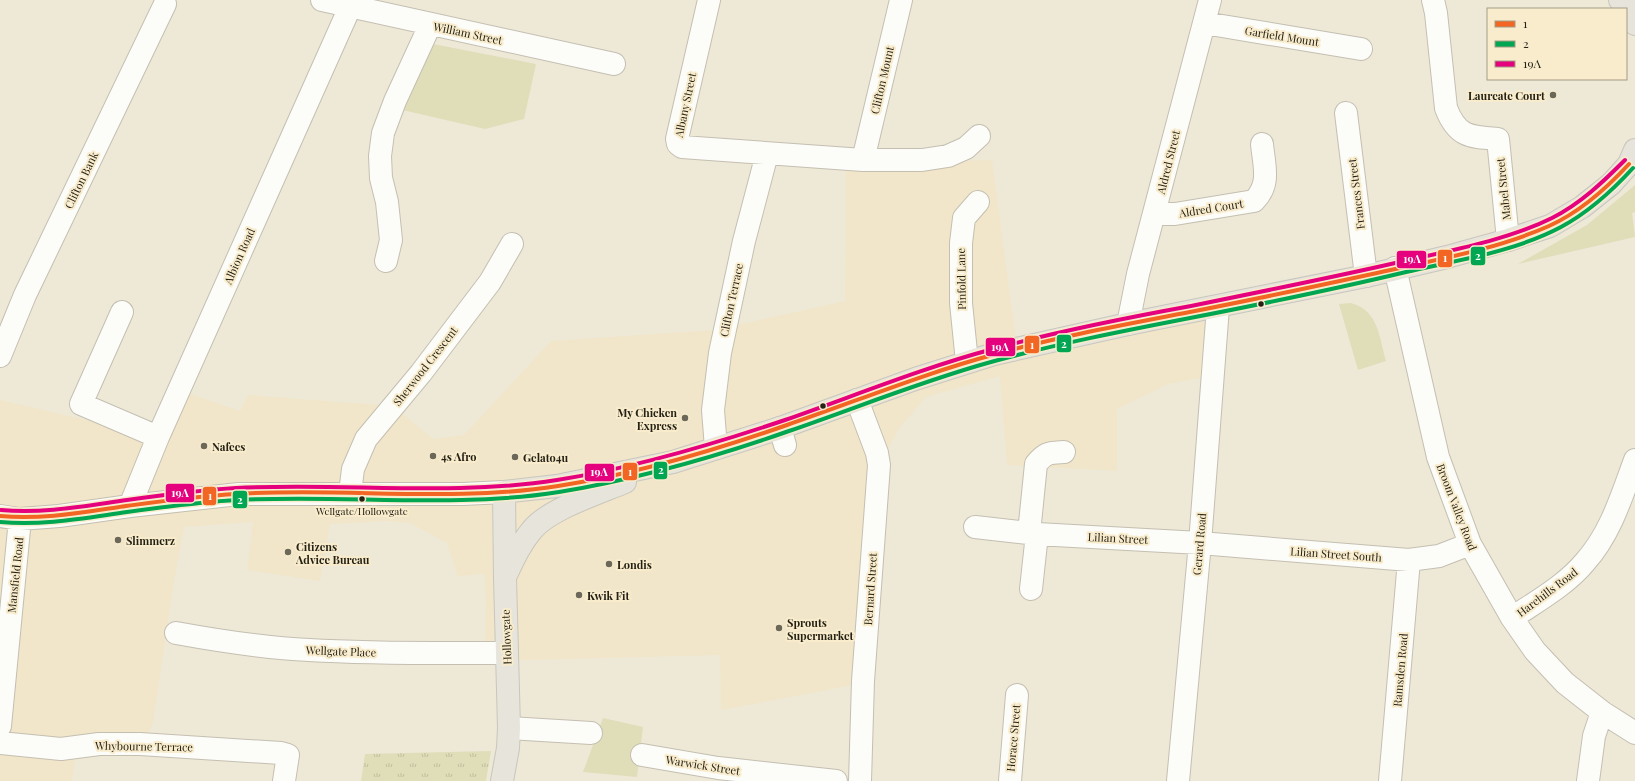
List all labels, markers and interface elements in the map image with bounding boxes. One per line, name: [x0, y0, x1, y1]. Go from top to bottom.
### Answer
legend: [1487, 8, 1627, 80]
text: 1: [1523, 15, 1528, 31]
street label: William Street: [431, 18, 504, 48]
street label: Garfield Mount: [1244, 23, 1320, 49]
text: 2: [1523, 35, 1529, 51]
street label: Clifton Mount: [867, 45, 897, 115]
text: 19A: [1523, 55, 1542, 71]
street label: Albany Street: [671, 71, 699, 140]
place label: Laureate Court: [1468, 88, 1545, 103]
marker: Laureate Court: [1548, 90, 1558, 100]
street label: Aldred Street: [1153, 128, 1183, 196]
street label: Clifton Bank: [61, 149, 101, 211]
street label: Mabel Street: [1492, 157, 1514, 221]
street label: Frances Street: [1344, 158, 1368, 230]
street label: Aldred Court: [1177, 196, 1244, 221]
street label: Albion Road: [220, 225, 258, 287]
line badge: 2: [1470, 246, 1486, 266]
street label: Pinfold Lane: [953, 248, 969, 310]
text: 2: [1475, 248, 1481, 263]
line badge: 1: [1437, 249, 1453, 268]
line badge: 19A: [1396, 250, 1427, 269]
text: 1: [1443, 250, 1447, 265]
text: 19A: [1403, 251, 1421, 266]
street label: Clifton Terrace: [716, 262, 746, 338]
unlabelled marker: [1256, 299, 1266, 309]
street label: Sherwood Crescent: [389, 323, 461, 409]
line badge: 2: [1056, 334, 1072, 353]
line badge: 1: [1024, 335, 1040, 354]
text: 2: [1061, 336, 1067, 351]
line badge: 19A: [985, 337, 1016, 357]
text: 1: [1030, 337, 1034, 352]
text: 19A: [991, 339, 1009, 354]
unlabelled marker: [818, 401, 828, 411]
place label: My Chicken Express: [617, 405, 677, 433]
marker: My Chicken Express: [680, 413, 690, 423]
place label: Nafees: [212, 439, 245, 454]
marker: Nafees: [199, 441, 209, 451]
place label: 4s Afro: [441, 449, 476, 464]
place label: Gelato4u: [523, 450, 569, 465]
marker: 4s Afro: [428, 451, 438, 461]
marker: Gelato4u: [510, 452, 520, 462]
line badge: 2: [653, 461, 668, 480]
street label: Broom Valley Road: [1434, 461, 1481, 553]
line badge: 1: [622, 462, 638, 481]
text: 2: [658, 462, 664, 477]
line badge: 19A: [584, 463, 615, 482]
text: 19A: [590, 464, 608, 479]
text: 1: [628, 464, 632, 479]
line badge: 19A: [165, 483, 195, 503]
text: 19A: [171, 485, 189, 500]
line badge: 1: [202, 486, 217, 506]
text: 1: [208, 488, 212, 503]
line badge: 2: [232, 490, 248, 509]
text: 2: [237, 492, 243, 507]
marker: Wellgate/Hollowgate: [357, 494, 367, 504]
place label: Wellgate/Hollowgate: [315, 504, 408, 518]
street label: Gerard Road: [1189, 512, 1209, 576]
street label: Lilian Street: [1087, 529, 1149, 547]
place label: Slimmerz: [126, 533, 175, 548]
marker: Slimmerz: [113, 535, 123, 545]
street label: Mansfield Road: [4, 536, 26, 614]
place label: Citizens Advice Bureau: [295, 539, 370, 567]
street label: Lilian Street South: [1290, 543, 1383, 565]
marker: Citizens Advice Bureau: [283, 547, 293, 557]
street label: Bernard Street: [860, 552, 880, 626]
place label: Londis: [617, 557, 652, 572]
marker: Londis: [604, 559, 614, 569]
street label: Harehills Road: [1513, 564, 1581, 620]
place label: Kwik Fit: [587, 588, 630, 603]
marker: Kwik Fit: [574, 590, 584, 600]
street label: Hollowgate: [498, 609, 514, 665]
place label: Sprouts Supermarket: [787, 615, 854, 643]
marker: Sprouts Supermarket: [774, 623, 784, 633]
street label: Ramsden Road: [1389, 632, 1411, 707]
street label: Wellgate Place: [305, 642, 377, 660]
street label: Horace Street: [1003, 704, 1023, 772]
street label: Whybourne Terrace: [94, 738, 194, 754]
street label: Warwick Street: [664, 752, 741, 778]

